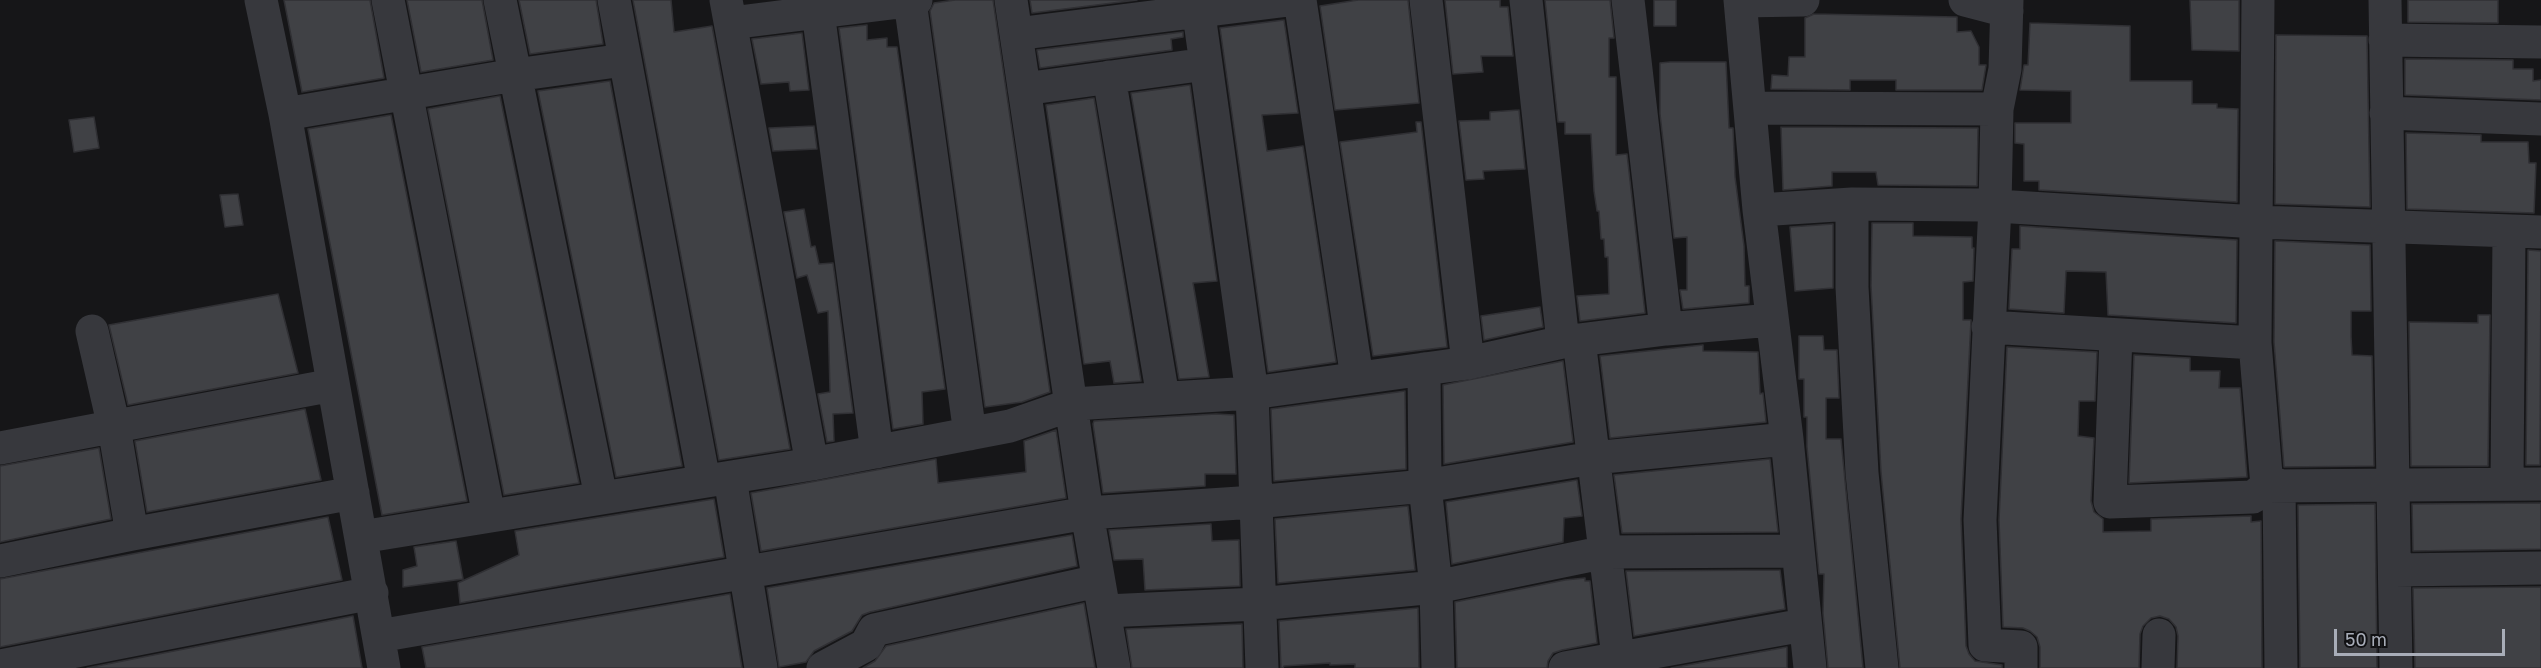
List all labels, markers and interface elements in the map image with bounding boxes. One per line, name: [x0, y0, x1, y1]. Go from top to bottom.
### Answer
scale bar: [2337, 617, 2508, 655]
text: 50 m: [2345, 628, 2387, 650]

